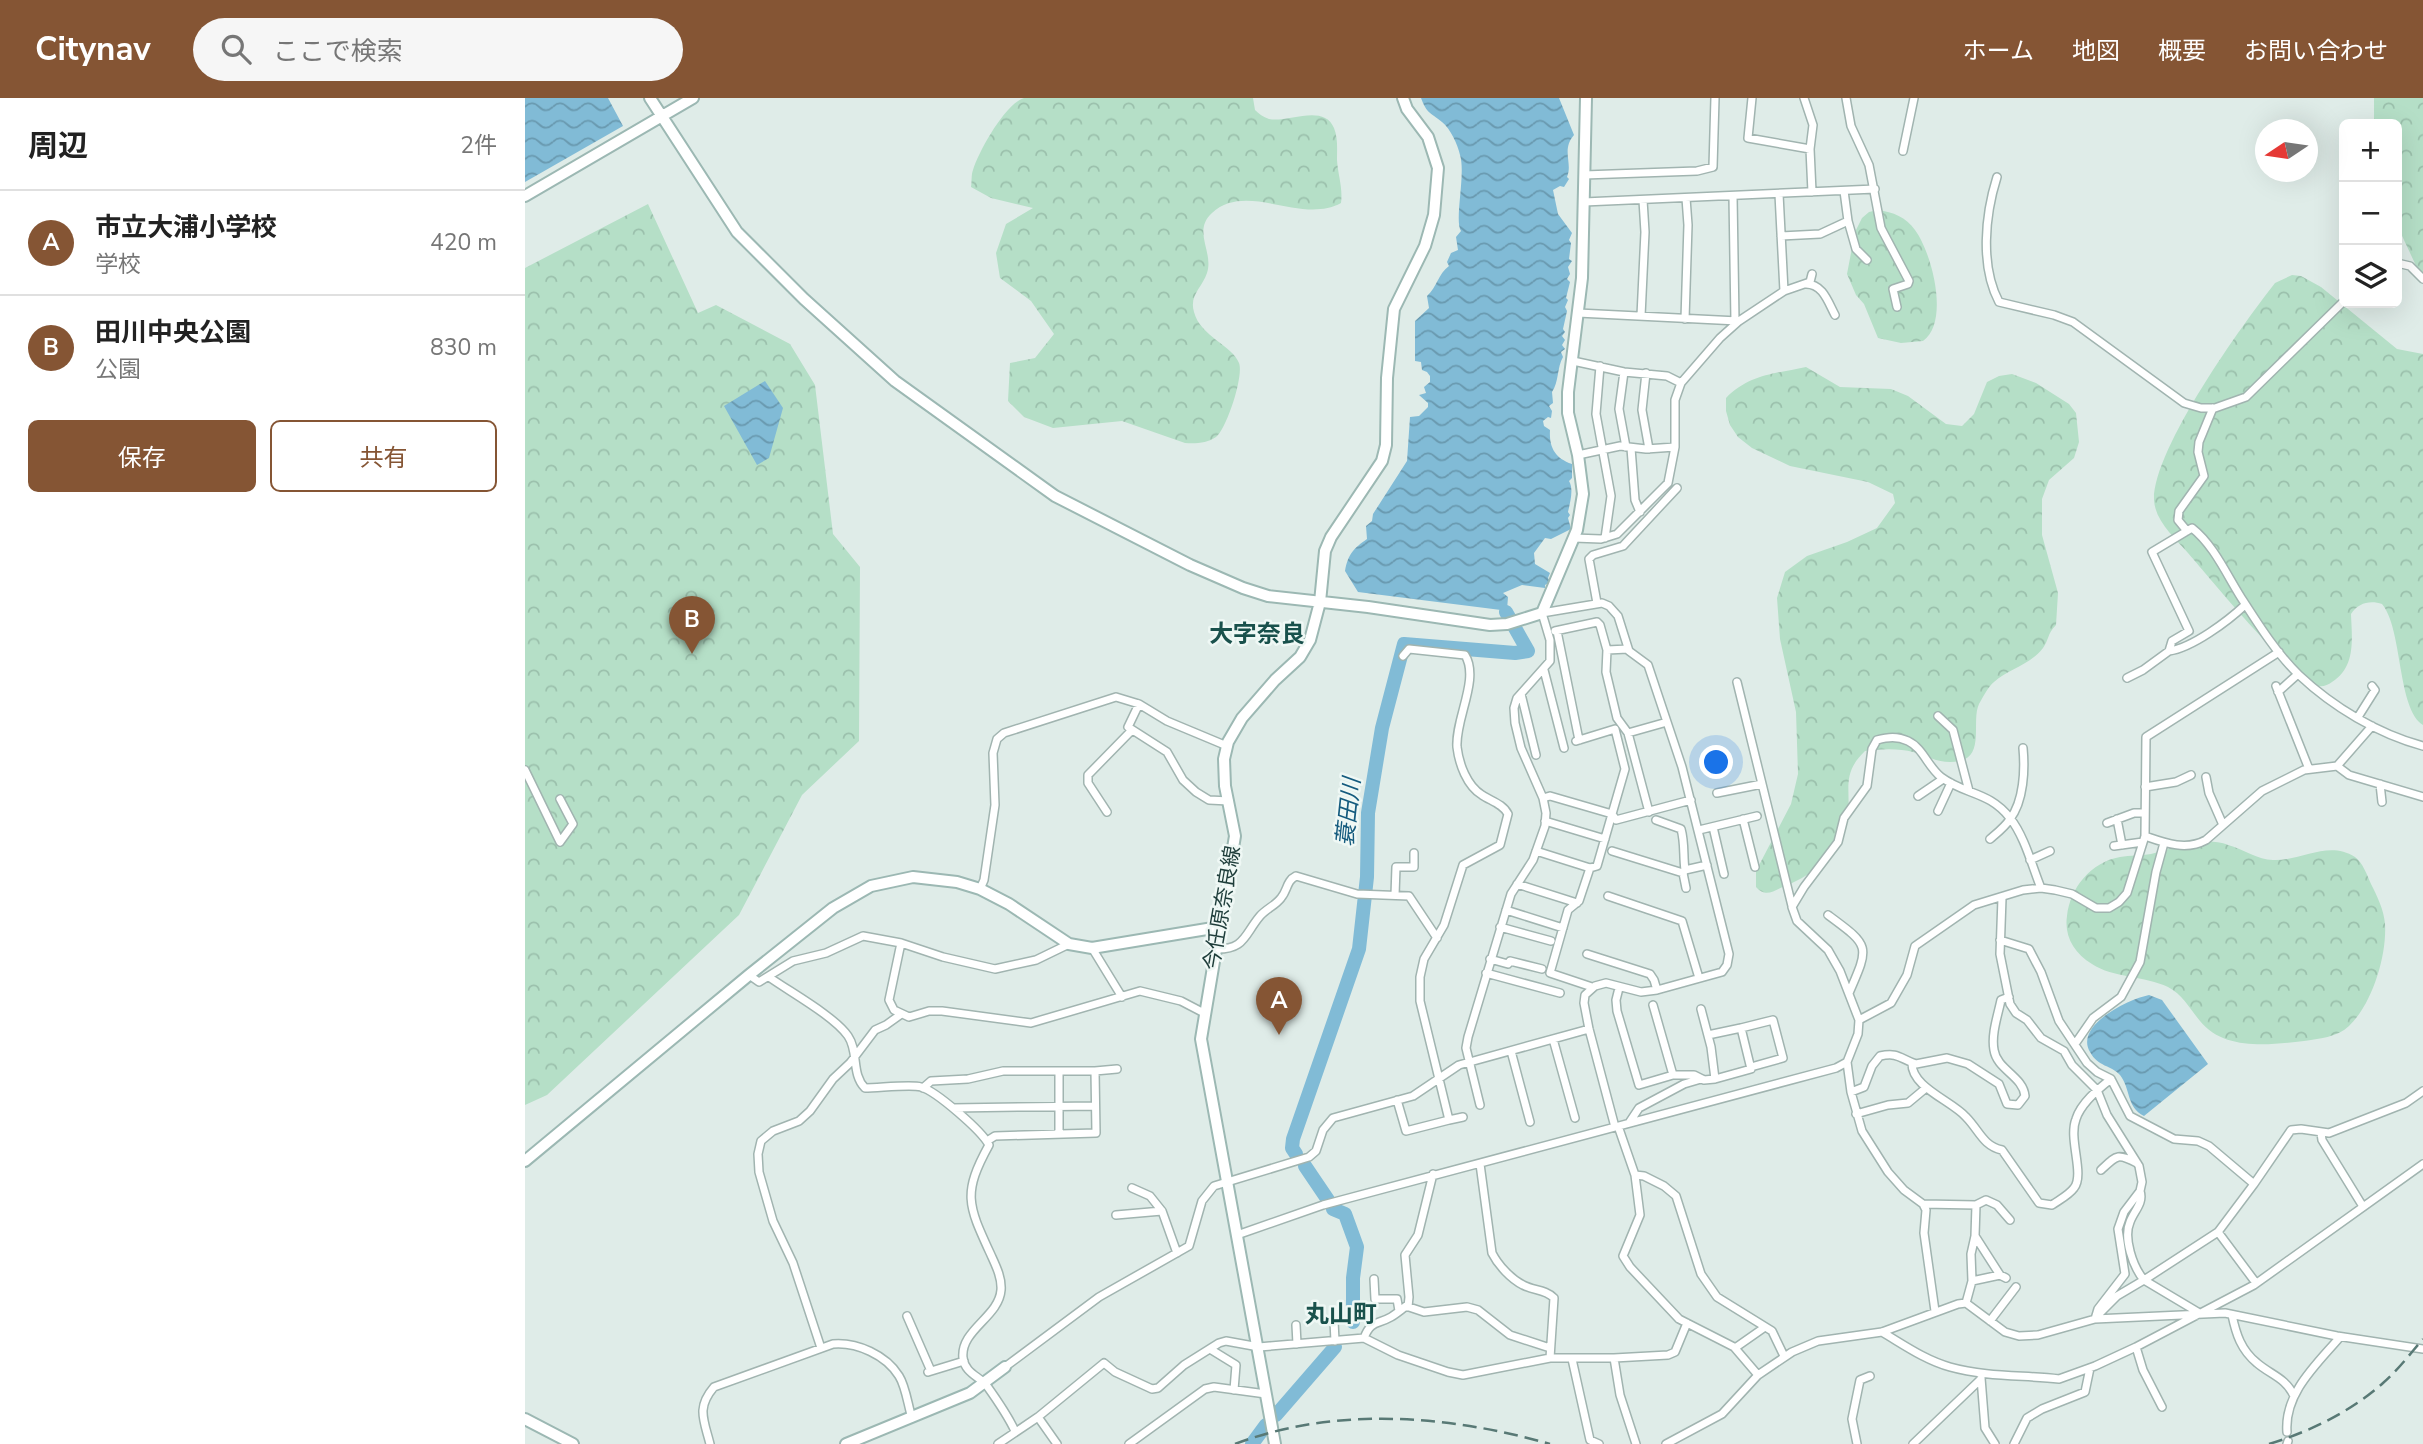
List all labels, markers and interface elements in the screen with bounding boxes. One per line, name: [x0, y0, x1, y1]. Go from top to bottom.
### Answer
search box: [193, 18, 683, 81]
text: Citynav: [35, 27, 151, 72]
icon: search: [217, 30, 255, 68]
text: ここで検索: [273, 34, 403, 69]
text: ホーム: [1963, 35, 2034, 67]
text: 地図: [2072, 35, 2120, 67]
text: 概要: [2158, 35, 2206, 67]
text: お問い合わせ: [2244, 35, 2388, 67]
north arrow: [2255, 119, 2318, 182]
map controls: [2339, 119, 2402, 308]
button: +: [2339, 119, 2402, 182]
text: 周辺: [28, 126, 88, 167]
text: 2件: [460, 130, 497, 161]
button: −: [2339, 182, 2402, 245]
text: 市立大浦小学校: [95, 210, 277, 245]
text: A: [42, 227, 60, 258]
text: 420 m: [430, 227, 497, 258]
button: layers: [2339, 245, 2402, 308]
text: 学校: [95, 249, 141, 280]
text: 田川中央公園: [95, 315, 251, 350]
text: B: [43, 332, 59, 363]
text: 830 m: [430, 332, 497, 363]
text: 公園: [95, 354, 141, 385]
button: 保存: [28, 420, 256, 492]
button: 共有: [270, 420, 497, 492]
pin: B: [669, 596, 715, 654]
district label: 大字奈良: [1209, 618, 1305, 650]
your location: [1699, 745, 1733, 779]
water label: 蓑田川: [1329, 773, 1368, 848]
street label: 今任原奈良線: [1197, 844, 1247, 972]
pin: A: [1256, 977, 1302, 1035]
district label: 丸山町: [1305, 1298, 1377, 1330]

